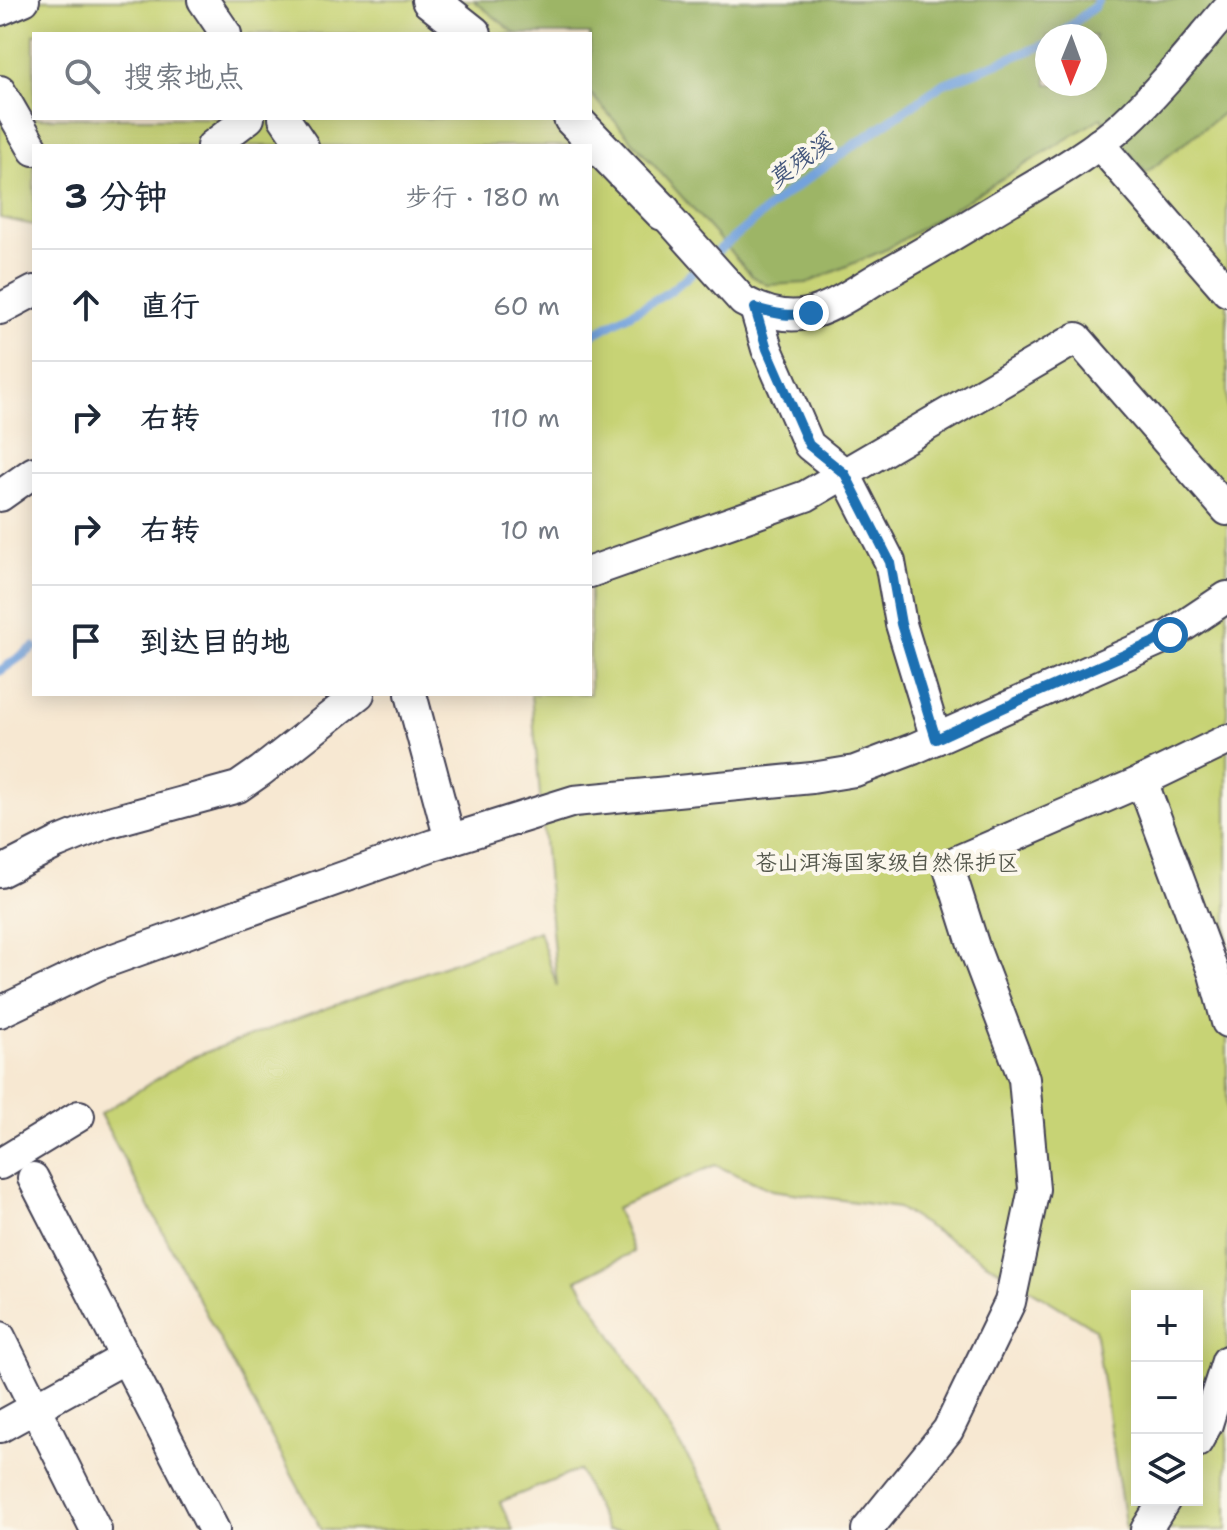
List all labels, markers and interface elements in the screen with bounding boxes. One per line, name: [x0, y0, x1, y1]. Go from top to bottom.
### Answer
north arrow: [1035, 24, 1107, 96]
search box: [32, 32, 592, 120]
icon: search: [60, 54, 104, 98]
text: 搜索地点: [124, 56, 244, 97]
water label: 莫残溪: [761, 126, 840, 195]
text: 3 分钟: [64, 173, 168, 219]
text: 步行 · 180 m: [405, 179, 560, 214]
icon: ahead: [64, 283, 108, 327]
text: 直行: [140, 285, 200, 326]
text: 60 m: [493, 288, 560, 323]
route end: [793, 295, 829, 331]
icon: right: [64, 395, 108, 439]
text: 右转: [140, 397, 200, 438]
text: 110 m: [490, 400, 560, 435]
icon: right: [64, 507, 108, 551]
text: 右转: [140, 509, 200, 550]
text: 10 m: [500, 512, 560, 547]
route start: [1152, 617, 1188, 653]
icon: arrive: [64, 619, 108, 663]
text: 到达目的地: [140, 621, 290, 662]
park label: 苍山洱海国家级自然保护区: [755, 848, 1019, 877]
map controls: [1131, 1290, 1203, 1506]
button: +: [1131, 1290, 1203, 1362]
button: −: [1131, 1362, 1203, 1434]
button: layers: [1131, 1434, 1203, 1506]

